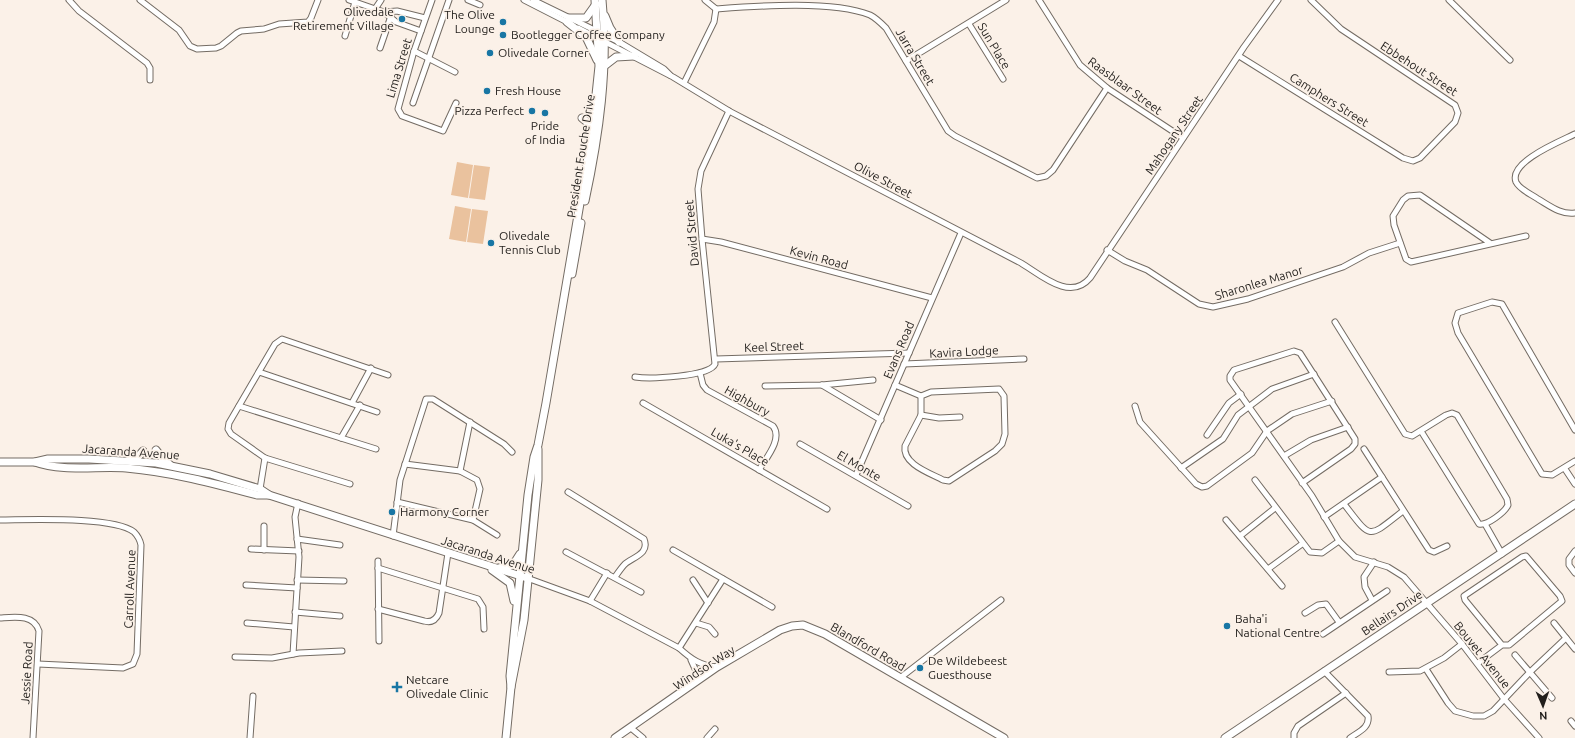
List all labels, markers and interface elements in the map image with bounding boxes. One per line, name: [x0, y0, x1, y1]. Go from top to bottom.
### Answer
place label: Olivedale Retirement Village: [293, 5, 394, 32]
place label: The Olive Lounge: [444, 8, 495, 35]
marker: Olivedale Retirement Village: [397, 14, 407, 24]
marker: The Olive Lounge: [498, 17, 508, 27]
street label: Sun Place: [976, 20, 1013, 71]
street label: Jarra Street: [893, 26, 938, 88]
place label: Bootlegger Coffee Company: [511, 28, 665, 41]
marker: Bootlegger Coffee Company: [498, 30, 508, 40]
street label: Lima Street: [383, 36, 414, 99]
street label: Ebbehout Street: [1378, 39, 1460, 98]
place label: Olivedale Corner: [498, 46, 589, 59]
marker: Olivedale Corner: [485, 48, 495, 58]
street label: Raasblaar Street: [1086, 54, 1165, 117]
street label: Camphers Street: [1287, 70, 1371, 129]
place label: Fresh House: [495, 84, 561, 97]
marker: Fresh House: [482, 86, 492, 96]
street label: President Fouche Drive: [564, 93, 597, 219]
street label: Mahogany Street: [1142, 93, 1205, 177]
place label: Pizza Perfect: [454, 104, 524, 117]
marker: Pizza Perfect: [527, 106, 537, 116]
marker: Pride of India: [540, 108, 550, 118]
place label: Pride of India: [525, 119, 565, 146]
street label: Olive Street: [852, 159, 915, 200]
street label: David Street: [682, 199, 701, 267]
place label: Olivedale Tennis Club: [499, 229, 561, 256]
marker: Olivedale Tennis Club: [486, 238, 496, 248]
street label: Kevin Road: [789, 243, 850, 272]
street label: Sharonlea Manor: [1213, 263, 1305, 302]
street label: Evans Road: [881, 319, 916, 380]
street label: Keel Street: [744, 339, 804, 354]
street label: Kavira Lodge: [929, 343, 999, 360]
street label: Highbury: [722, 383, 772, 418]
street label: Luka's Place: [709, 425, 771, 468]
street label: Jacaranda Avenue: [82, 442, 180, 461]
street label: El Monte: [835, 448, 883, 483]
place label: Harmony Corner: [400, 505, 489, 518]
marker: Harmony Corner: [387, 507, 397, 517]
street label: Jacaranda Avenue: [440, 533, 537, 576]
street label: Carroll Avenue: [122, 549, 137, 629]
street label: Bellairs Drive: [1359, 587, 1425, 638]
place label: Baha'i National Centre: [1235, 612, 1320, 639]
street label: Bouvet Avenue: [1452, 619, 1513, 691]
street label: Blandford Road: [828, 620, 908, 673]
marker: Baha'i National Centre: [1222, 621, 1232, 631]
street label: Jessie Road: [18, 641, 35, 705]
street label: Windsor Way: [671, 643, 737, 692]
place label: De Wildebeest Guesthouse: [928, 654, 1007, 681]
marker: De Wildebeest Guesthouse: [915, 663, 925, 673]
place label: Netcare Olivedale Clinic: [406, 673, 489, 700]
marker: Netcare Olivedale Clinic: [391, 681, 403, 693]
north arrow: [1523, 686, 1563, 726]
text: N: [1539, 710, 1548, 722]

